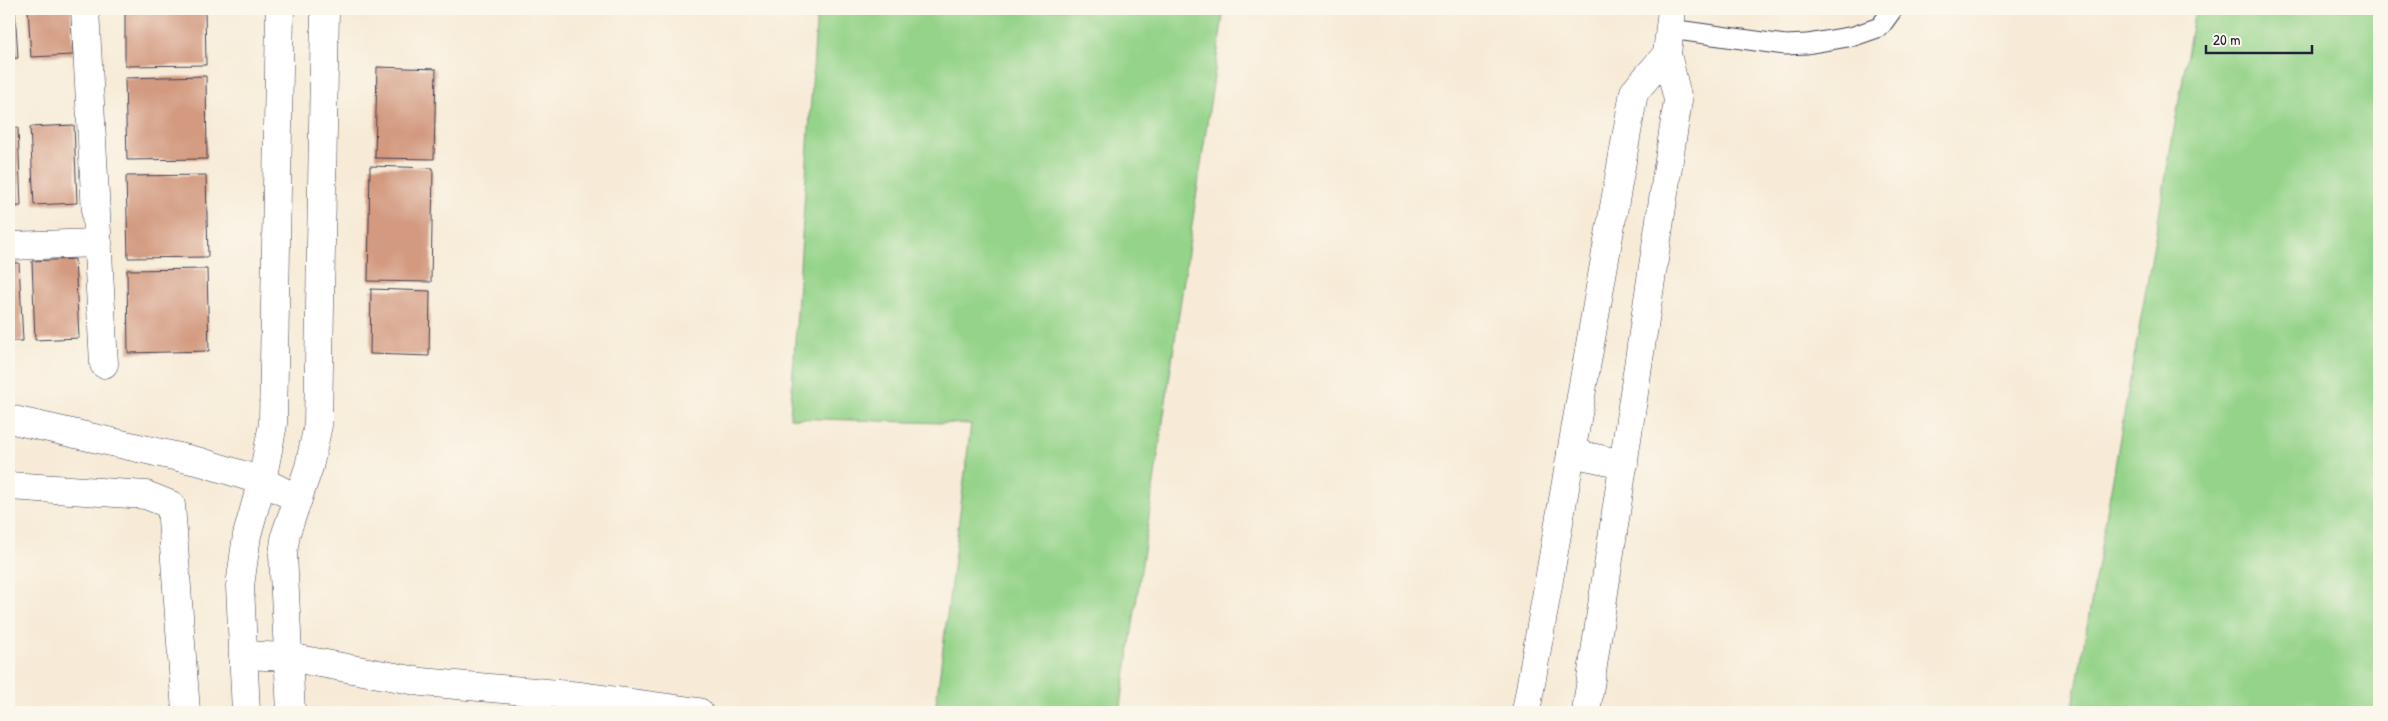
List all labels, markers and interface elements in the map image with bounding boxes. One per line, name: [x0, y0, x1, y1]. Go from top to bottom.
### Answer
scale bar: [2206, 22, 2312, 54]
text: 20 m: [2213, 29, 2240, 50]

